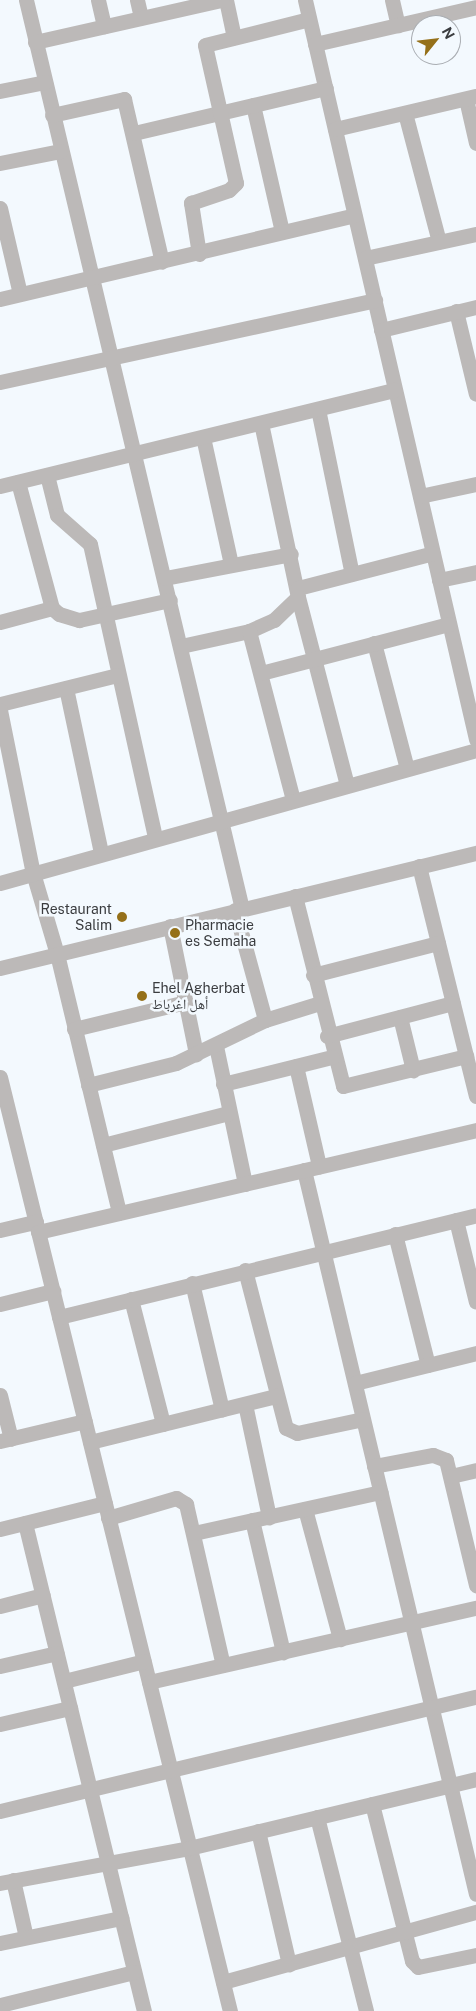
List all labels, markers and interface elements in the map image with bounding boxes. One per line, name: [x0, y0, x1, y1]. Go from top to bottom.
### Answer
north arrow: [411, 15, 461, 65]
text: N: [439, 25, 458, 42]
place label: Restaurant Salim: [40, 901, 112, 934]
marker: Restaurant Salim: [116, 911, 128, 923]
place label: Pharmacie es Semaha: [185, 917, 256, 950]
marker: Pharmacie es Semaha: [169, 927, 181, 939]
place label: Ehel Agherbat أهل اغرباط: [152, 980, 245, 1012]
marker: Ehel Agherbat أهل اغرباط: [136, 990, 148, 1002]

